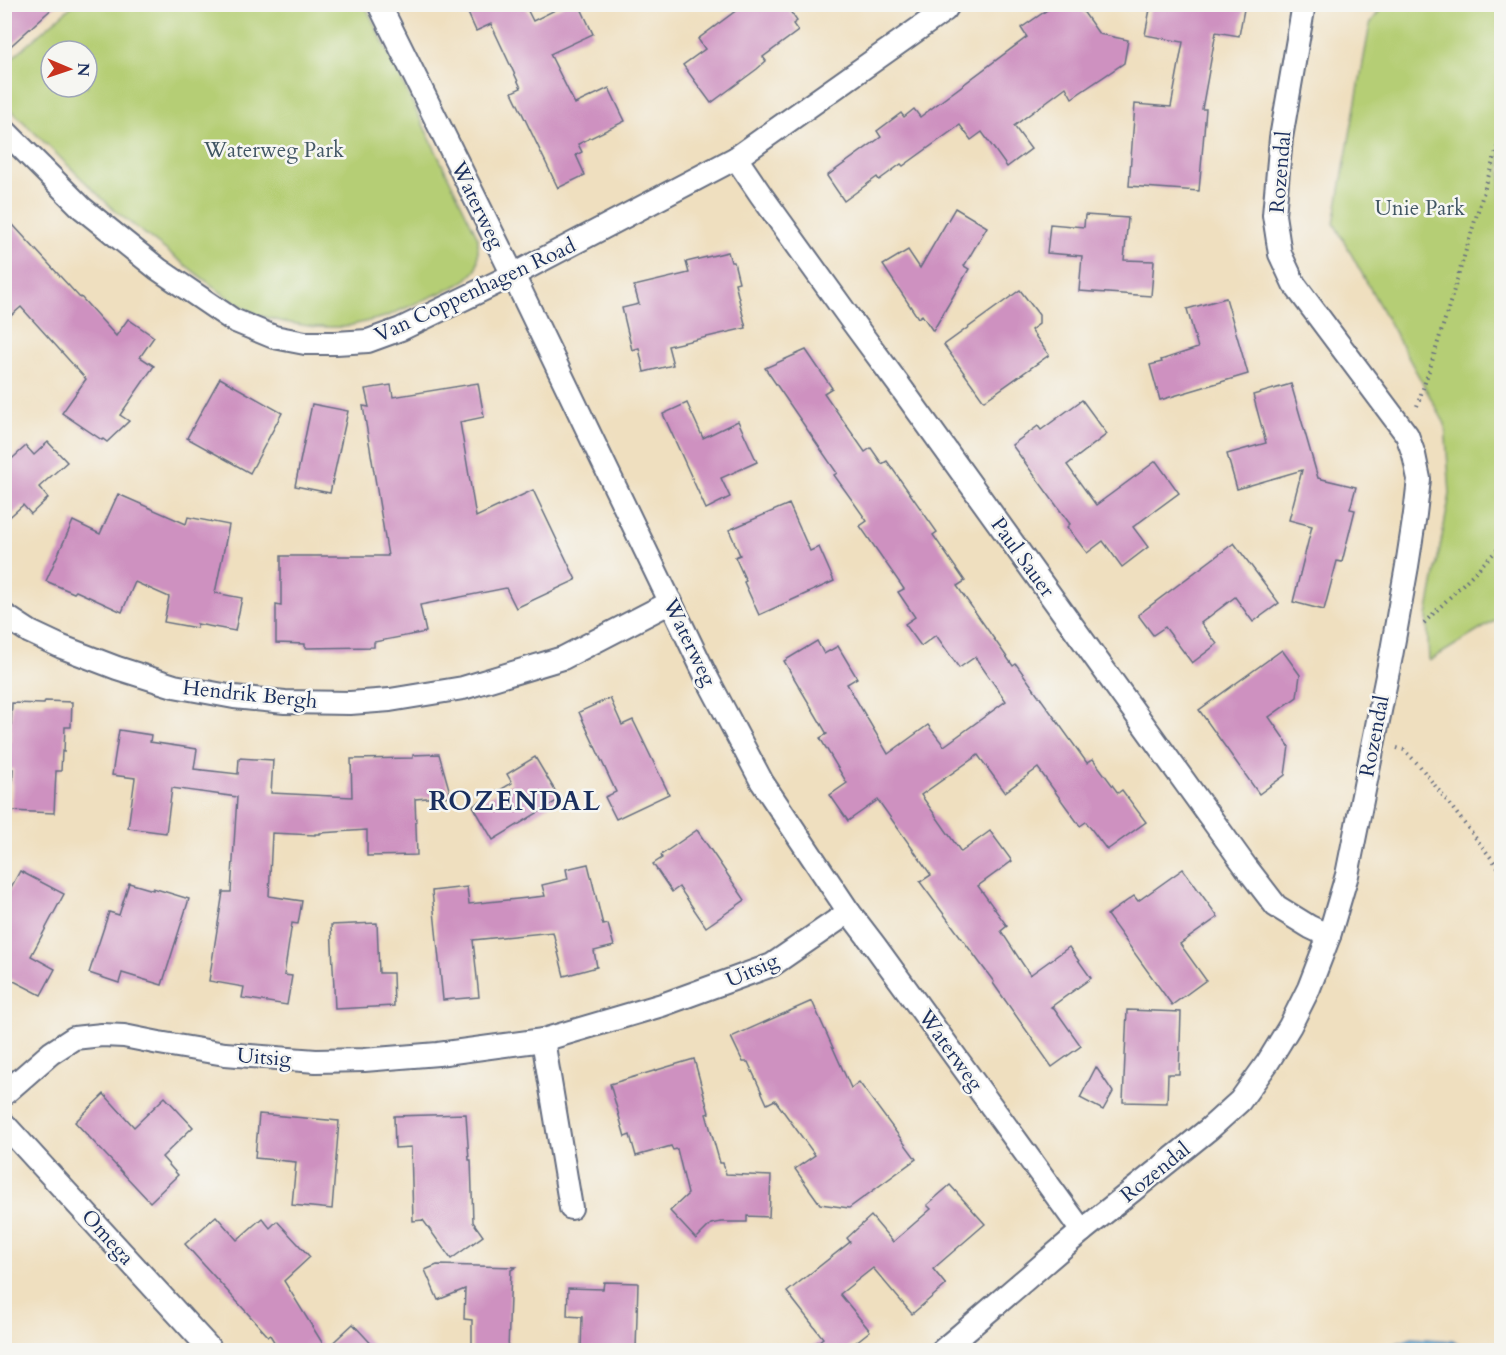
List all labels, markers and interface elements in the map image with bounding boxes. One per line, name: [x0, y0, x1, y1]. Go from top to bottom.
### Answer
north arrow: [39, 39, 99, 99]
text: N: [72, 62, 94, 77]
street label: Rozendal: [1262, 130, 1299, 214]
park label: Waterweg Park: [203, 136, 345, 165]
street label: Waterweg: [443, 156, 511, 254]
park label: Unie Park: [1375, 194, 1466, 223]
street label: Van Coppenhagen Road: [370, 231, 581, 350]
street label: Paul Sauer: [984, 511, 1062, 603]
street label: Waterweg: [655, 593, 723, 691]
street label: Hendrik Bergh: [181, 673, 319, 716]
street label: Rozendal: [1352, 693, 1397, 779]
district label: ROZENDAL: [429, 783, 601, 820]
street label: Uitsig: [721, 946, 783, 995]
street label: Waterweg: [911, 1003, 990, 1097]
street label: Uitsig: [236, 1041, 292, 1074]
street label: Rozendal: [1114, 1135, 1196, 1210]
street label: Omega: [75, 1203, 141, 1272]

